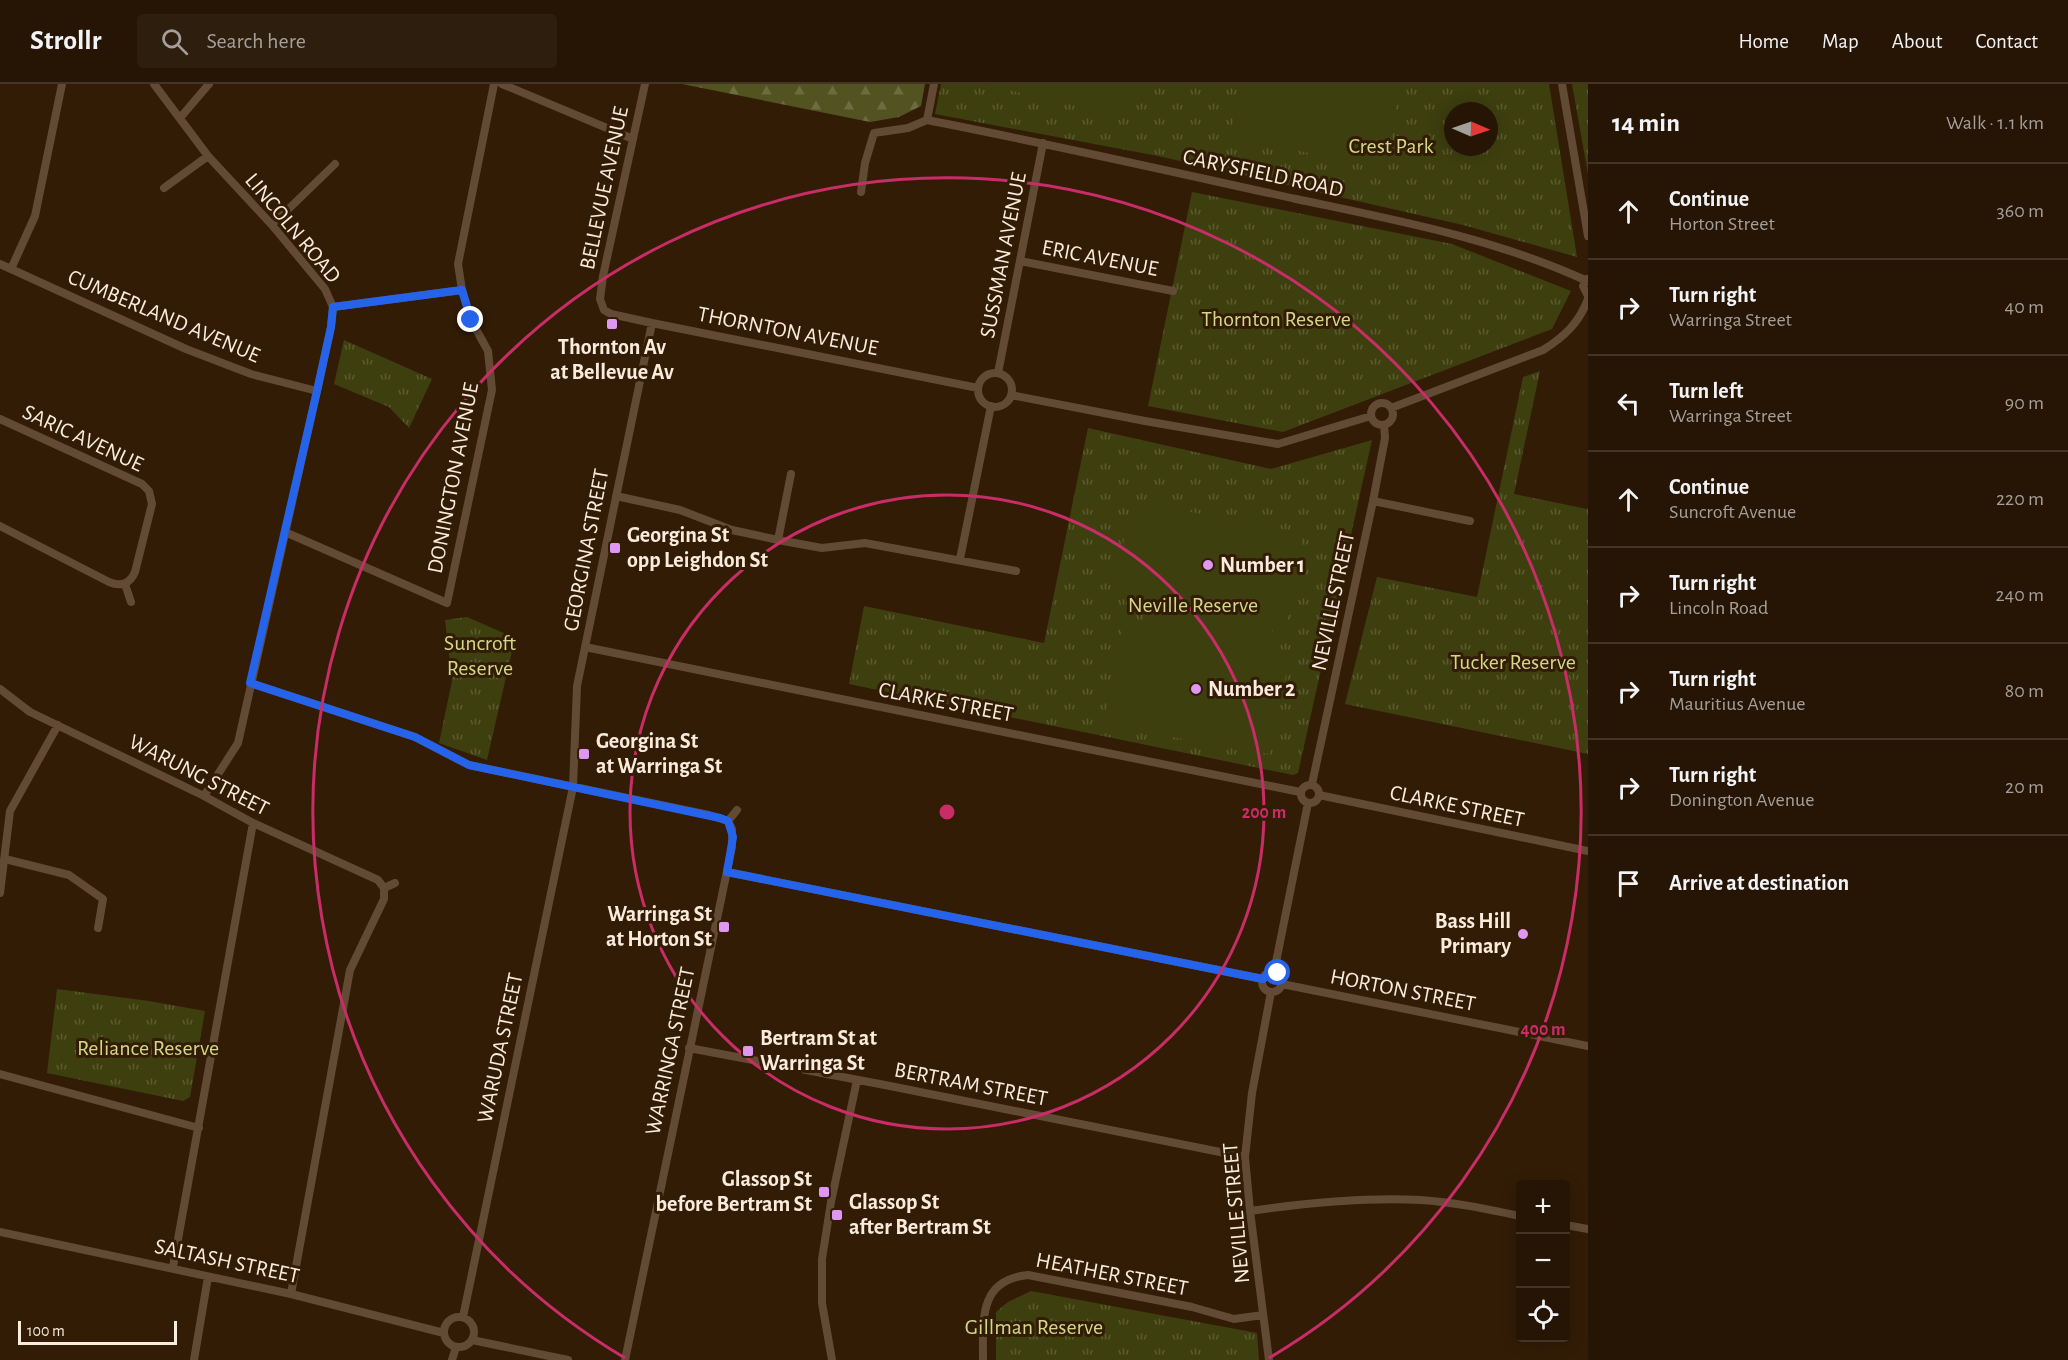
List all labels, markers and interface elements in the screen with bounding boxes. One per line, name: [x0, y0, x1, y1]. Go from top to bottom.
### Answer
search box: [137, 14, 557, 68]
icon: search: [158, 25, 191, 58]
text: Strollr: [30, 27, 101, 55]
text: Search here: [206, 30, 306, 52]
text: Home: [1738, 31, 1789, 52]
text: Map: [1822, 31, 1859, 52]
text: About: [1892, 31, 1942, 52]
text: Contact: [1975, 31, 2038, 52]
north arrow: [1444, 102, 1498, 156]
street label: BELLEVUE AVENUE: [576, 104, 632, 272]
text: 14 min: [1612, 110, 1680, 136]
text: Walk · 1.1 km: [1946, 113, 2044, 133]
park label: Crest Park: [1349, 135, 1434, 157]
street label: CARYSFIELD ROAD: [1181, 145, 1345, 201]
street label: LINCOLN ROAD: [241, 169, 345, 287]
street label: SUSSMAN AVENUE: [976, 170, 1030, 340]
text: Continue: [1669, 188, 1749, 210]
icon: ahead: [1612, 195, 1645, 228]
text: 360 m: [1997, 201, 2044, 221]
text: Horton Street: [1669, 214, 1775, 234]
street label: ERIC AVENUE: [1040, 236, 1160, 280]
street label: CUMBERLAND AVENUE: [65, 266, 264, 367]
text: Turn right: [1669, 284, 1756, 306]
icon: right: [1612, 291, 1645, 324]
text: 40 m: [2005, 297, 2044, 317]
street label: THORNTON AVENUE: [696, 303, 881, 359]
route end: [457, 306, 483, 332]
park label: Thornton Reserve: [1201, 308, 1351, 330]
text: Warringa Street: [1669, 310, 1792, 330]
marker: Thornton Av at Bellevue Av: [605, 317, 619, 331]
place label: Thornton Av at Bellevue Av: [550, 336, 674, 383]
street label: DONINGTON AVENUE: [424, 380, 482, 575]
text: Turn left: [1669, 380, 1743, 402]
icon: left: [1612, 387, 1645, 420]
text: 90 m: [2005, 393, 2044, 413]
street label: SARIC AVENUE: [19, 400, 147, 476]
text: Warringa Street: [1669, 406, 1792, 426]
street label: GEORGINA STREET: [559, 467, 613, 633]
text: Continue: [1669, 476, 1749, 498]
icon: ahead: [1612, 483, 1645, 516]
text: 220 m: [1996, 489, 2044, 509]
text: Suncroft Avenue: [1669, 502, 1796, 522]
place label: Georgina St opp Leighdon St: [627, 524, 768, 571]
street label: NEVILLE STREET: [1308, 529, 1359, 672]
marker: Georgina St opp Leighdon St: [608, 541, 622, 555]
place label: Number 1: [1220, 554, 1305, 576]
marker: Number 1: [1201, 558, 1215, 572]
text: Turn right: [1669, 572, 1756, 594]
icon: right: [1612, 579, 1645, 612]
text: 240 m: [1995, 585, 2044, 605]
park label: Neville Reserve: [1128, 594, 1258, 616]
text: Lincoln Road: [1669, 598, 1768, 618]
park label: Suncroft Reserve: [444, 632, 516, 679]
park label: Tucker Reserve: [1450, 651, 1576, 673]
text: Turn right: [1669, 668, 1756, 690]
icon: right: [1612, 675, 1645, 708]
street label: CLARKE STREET: [877, 678, 1015, 726]
place label: Number 2: [1208, 678, 1295, 700]
text: 80 m: [2005, 681, 2044, 701]
marker: Number 2: [1189, 682, 1203, 696]
text: Mauritius Avenue: [1669, 694, 1806, 714]
street label: WARUNG STREET: [125, 730, 273, 820]
place label: Georgina St at Warringa St: [596, 730, 723, 777]
marker: Georgina St at Warringa St: [577, 747, 591, 761]
text: Turn right: [1669, 764, 1756, 786]
icon: right: [1612, 771, 1645, 804]
text: 20 m: [2005, 777, 2044, 797]
street label: CLARKE STREET: [1388, 781, 1526, 831]
text: Donington Avenue: [1669, 790, 1814, 810]
centre of rings: [937, 802, 957, 822]
text: 200 m: [1242, 804, 1286, 822]
icon: arrive: [1612, 867, 1645, 900]
text: Arrive at destination: [1669, 872, 1849, 894]
place label: Warringa St at Horton St: [606, 903, 713, 950]
place label: Bass Hill Primary: [1435, 910, 1511, 958]
marker: Warringa St at Horton St: [717, 920, 731, 934]
marker: Bass Hill Primary: [1516, 927, 1530, 941]
route start: [1264, 959, 1290, 985]
street label: WARRINGA STREET: [641, 965, 699, 1137]
street label: HORTON STREET: [1328, 965, 1478, 1015]
street label: WARUDA STREET: [473, 971, 527, 1125]
text: 400 m: [1520, 1021, 1566, 1039]
place label: Bertram St at Warringa St: [760, 1027, 877, 1074]
park label: Reliance Reserve: [77, 1037, 219, 1059]
marker: Bertram St at Warringa St: [741, 1044, 755, 1058]
street label: BERTRAM STREET: [893, 1058, 1050, 1110]
street label: NEVILLE STREET: [1219, 1141, 1253, 1284]
place label: Glassop St before Bertram St: [655, 1168, 813, 1215]
map controls: [1516, 1180, 1570, 1342]
button: +: [1516, 1180, 1570, 1234]
marker: Glassop St before Bertram St: [817, 1185, 831, 1199]
place label: Glassop St after Bertram St: [849, 1191, 991, 1238]
marker: Glassop St after Bertram St: [830, 1208, 844, 1222]
button: −: [1516, 1234, 1570, 1288]
street label: SALTASH STREET: [153, 1235, 302, 1287]
street label: HEATHER STREET: [1034, 1248, 1190, 1300]
button: locate: [1516, 1288, 1570, 1342]
park label: Gillman Reserve: [965, 1316, 1103, 1338]
scale bar: [18, 1318, 177, 1346]
text: 100 m: [27, 1323, 65, 1339]

